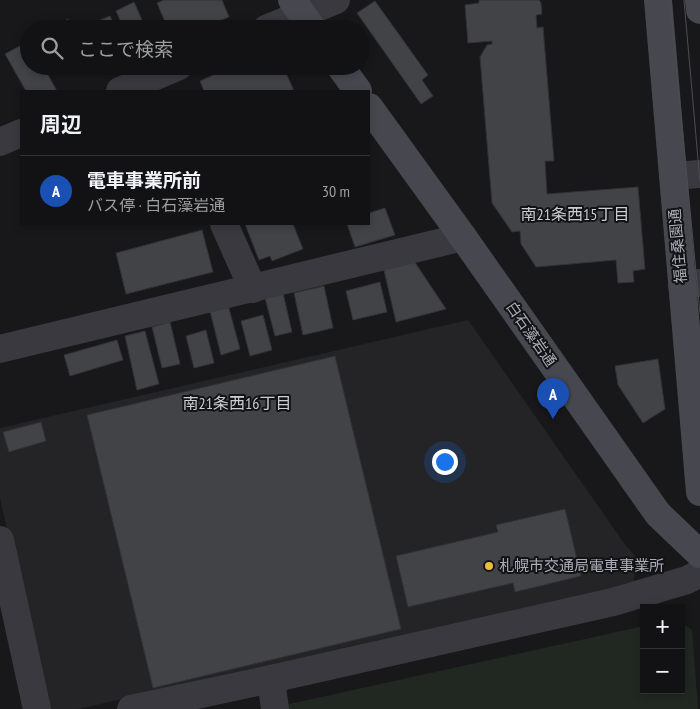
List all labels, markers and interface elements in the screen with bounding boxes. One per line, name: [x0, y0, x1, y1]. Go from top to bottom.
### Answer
search box: [20, 20, 370, 75]
icon: search: [38, 34, 66, 62]
text: ここで検索: [78, 37, 173, 61]
text: 周辺: [40, 111, 82, 138]
text: 電車事業所前: [87, 168, 201, 192]
text: A: [52, 181, 60, 201]
text: 30 m: [322, 181, 350, 201]
text: バス停 · 白石藻岩通: [87, 195, 225, 215]
district label: 南21条西15丁目: [521, 204, 629, 224]
street label: 福住桑園通: [665, 208, 690, 284]
street label: 白石藻岩通: [502, 298, 561, 370]
pin: A: [537, 378, 569, 419]
district label: 南21条西16丁目: [183, 393, 291, 413]
your location: [432, 449, 458, 475]
place label: 札幌市交通局電車事業所: [499, 556, 664, 575]
marker: 札幌市交通局電車事業所: [483, 560, 495, 572]
map controls: [640, 604, 685, 694]
button: +: [640, 604, 685, 649]
button: −: [640, 649, 685, 694]

